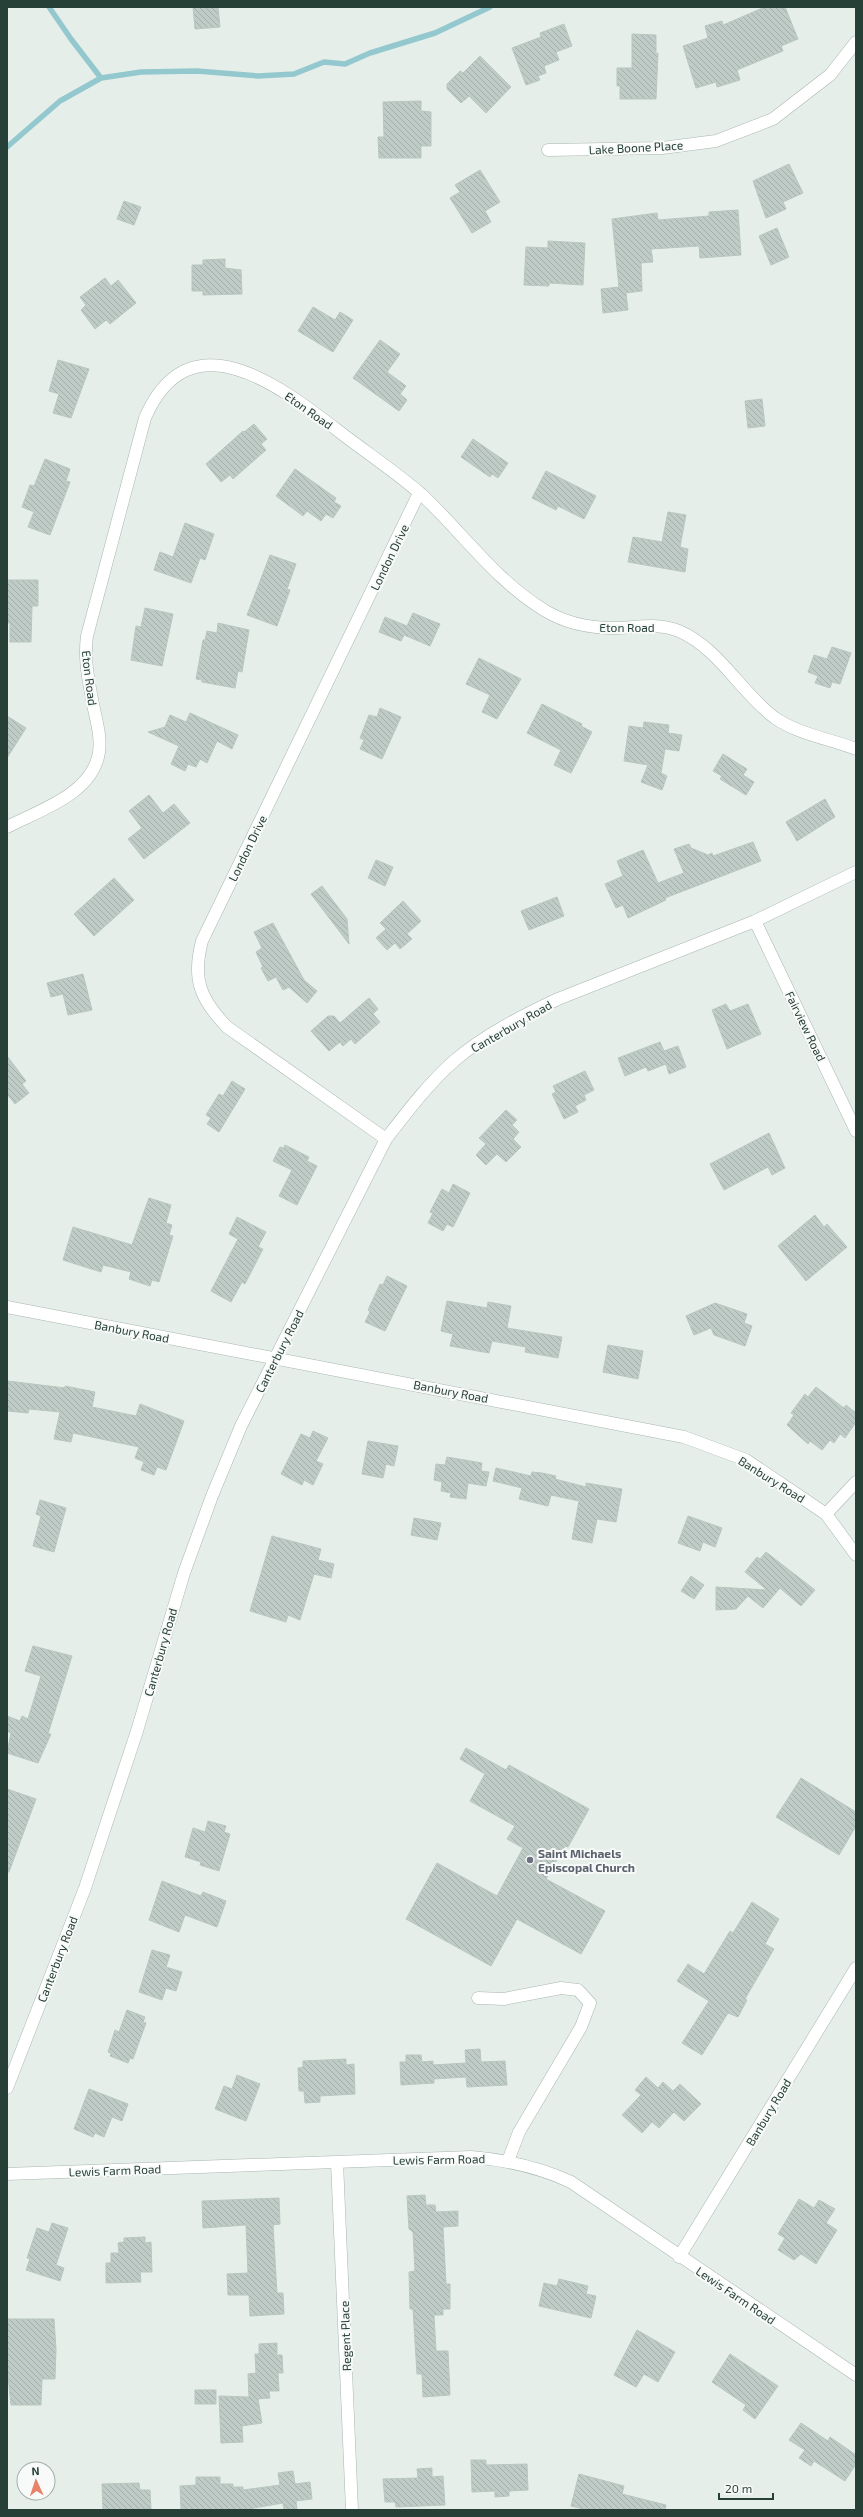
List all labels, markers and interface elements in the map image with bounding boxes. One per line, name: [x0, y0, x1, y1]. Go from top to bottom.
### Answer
street label: Lake Boone Place: [588, 138, 684, 156]
street label: Eton Road: [282, 388, 336, 432]
street label: London Drive: [367, 522, 411, 592]
street label: Eton Road: [599, 620, 655, 634]
street label: Eton Road: [80, 650, 100, 706]
street label: London Drive: [225, 813, 269, 883]
street label: Fairview Road: [783, 989, 829, 1063]
street label: Canterbury Road: [468, 997, 554, 1055]
street label: Canterbury Road: [252, 1307, 306, 1395]
street label: Banbury Road: [93, 1317, 171, 1345]
street label: Banbury Road: [412, 1377, 490, 1405]
street label: Banbury Road: [736, 1453, 808, 1505]
street label: Canterbury Road: [141, 1606, 179, 1698]
place label: Saint Michaels Episcopal Church: [538, 1846, 635, 1874]
marker: Saint Michaels Episcopal Church: [525, 1855, 535, 1865]
street label: Canterbury Road: [34, 1914, 80, 2004]
street label: Banbury Road: [742, 2076, 794, 2148]
street label: Lewis Farm Road: [393, 2151, 485, 2167]
street label: Lewis Farm Road: [68, 2161, 162, 2179]
street label: Lewis Farm Road: [694, 2263, 778, 2327]
street label: Regent Place: [337, 2300, 353, 2372]
north arrow: [16, 2461, 56, 2501]
text: N: [31, 2464, 40, 2477]
scale bar: [719, 2475, 773, 2501]
text: 20 m: [725, 2481, 752, 2495]

